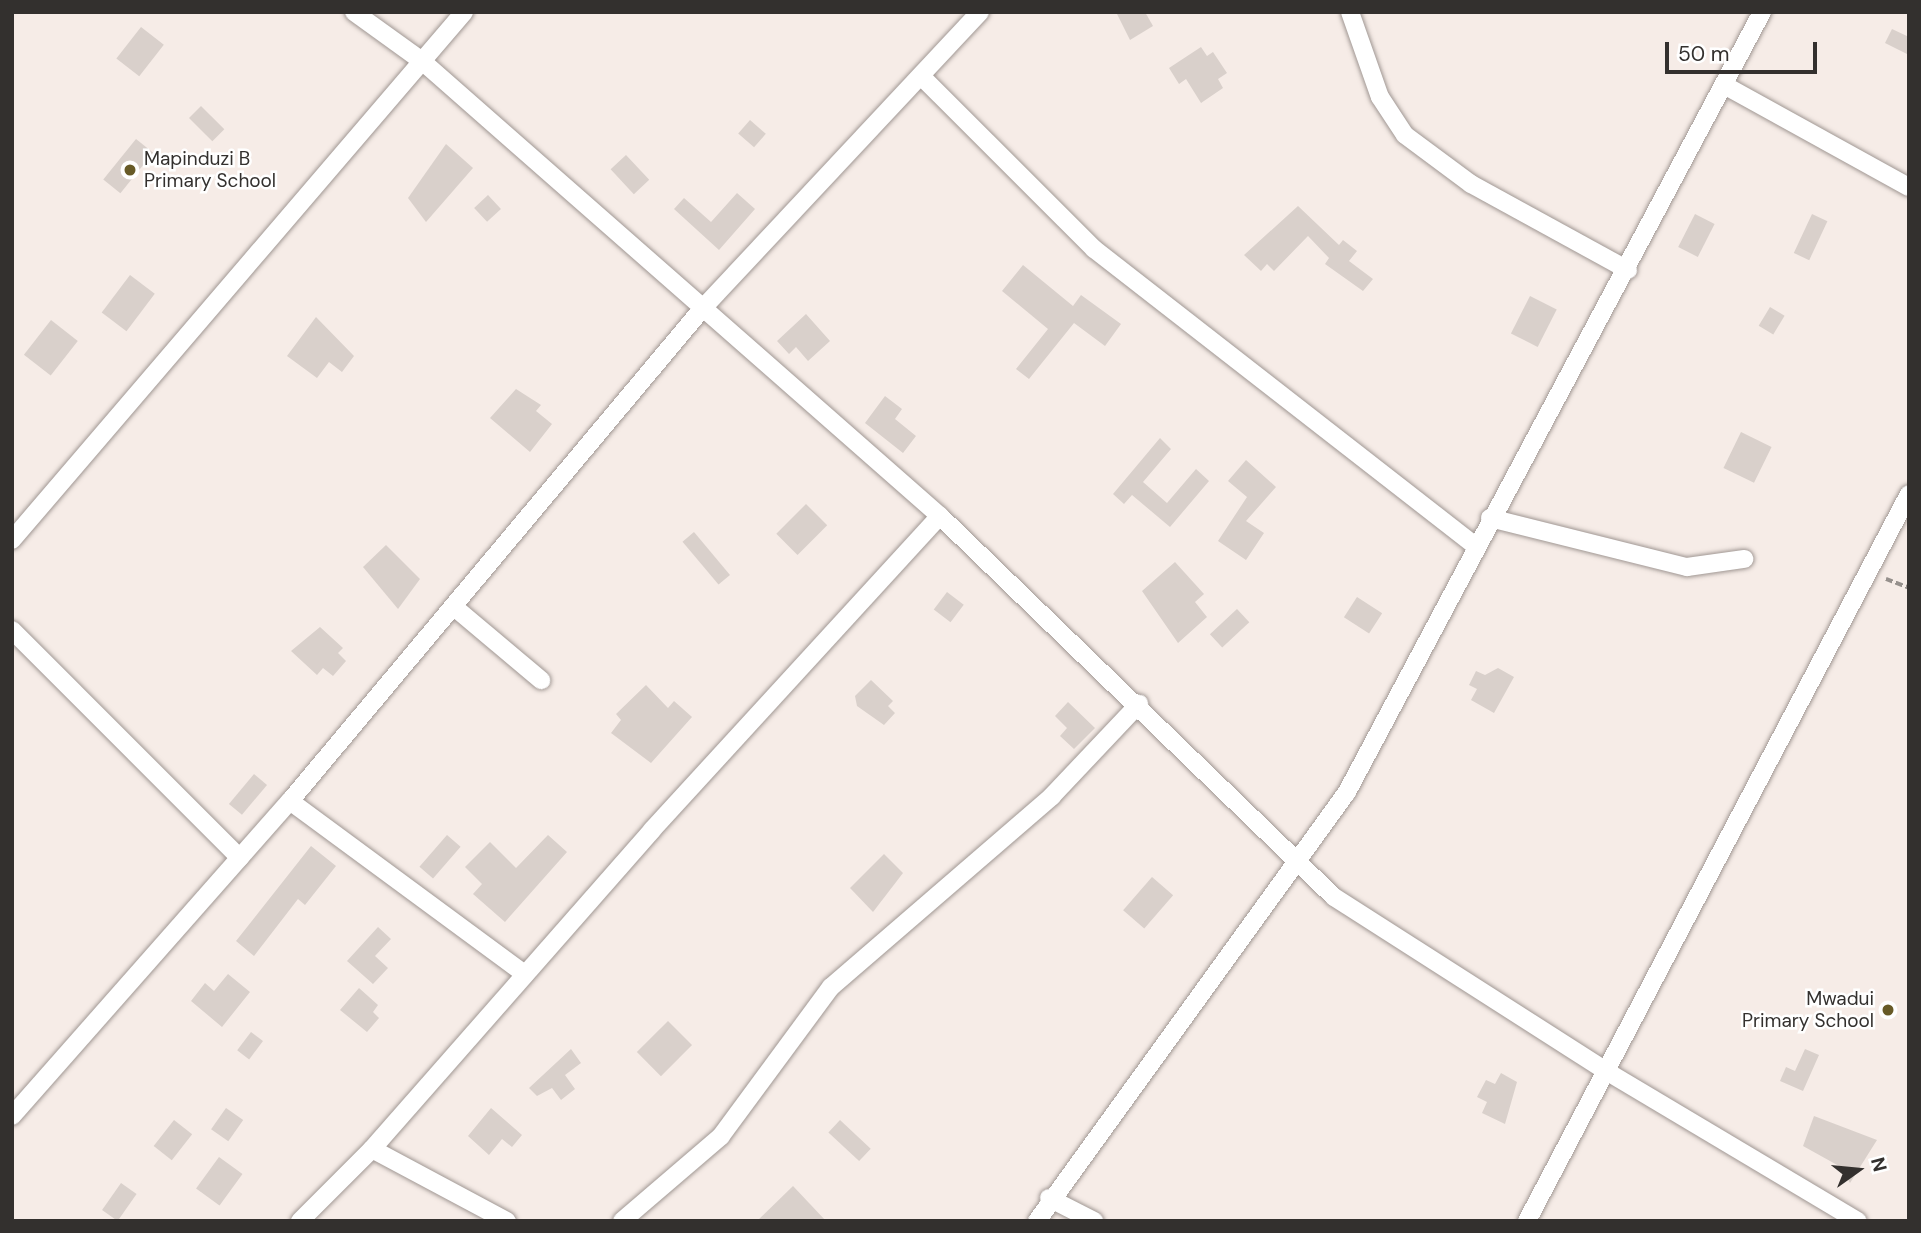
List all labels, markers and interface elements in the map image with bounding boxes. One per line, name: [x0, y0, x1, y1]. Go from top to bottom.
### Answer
scale bar: [1669, 28, 1821, 72]
text: 50 m: [1678, 40, 1729, 68]
place label: Mapinduzi B Primary School: [144, 148, 276, 192]
marker: Mapinduzi B Primary School: [122, 162, 138, 178]
place label: Mwadui Primary School: [1742, 988, 1874, 1032]
marker: Mwadui Primary School: [1880, 1002, 1896, 1018]
north arrow: [1823, 1135, 1893, 1205]
text: N: [1865, 1154, 1893, 1174]

